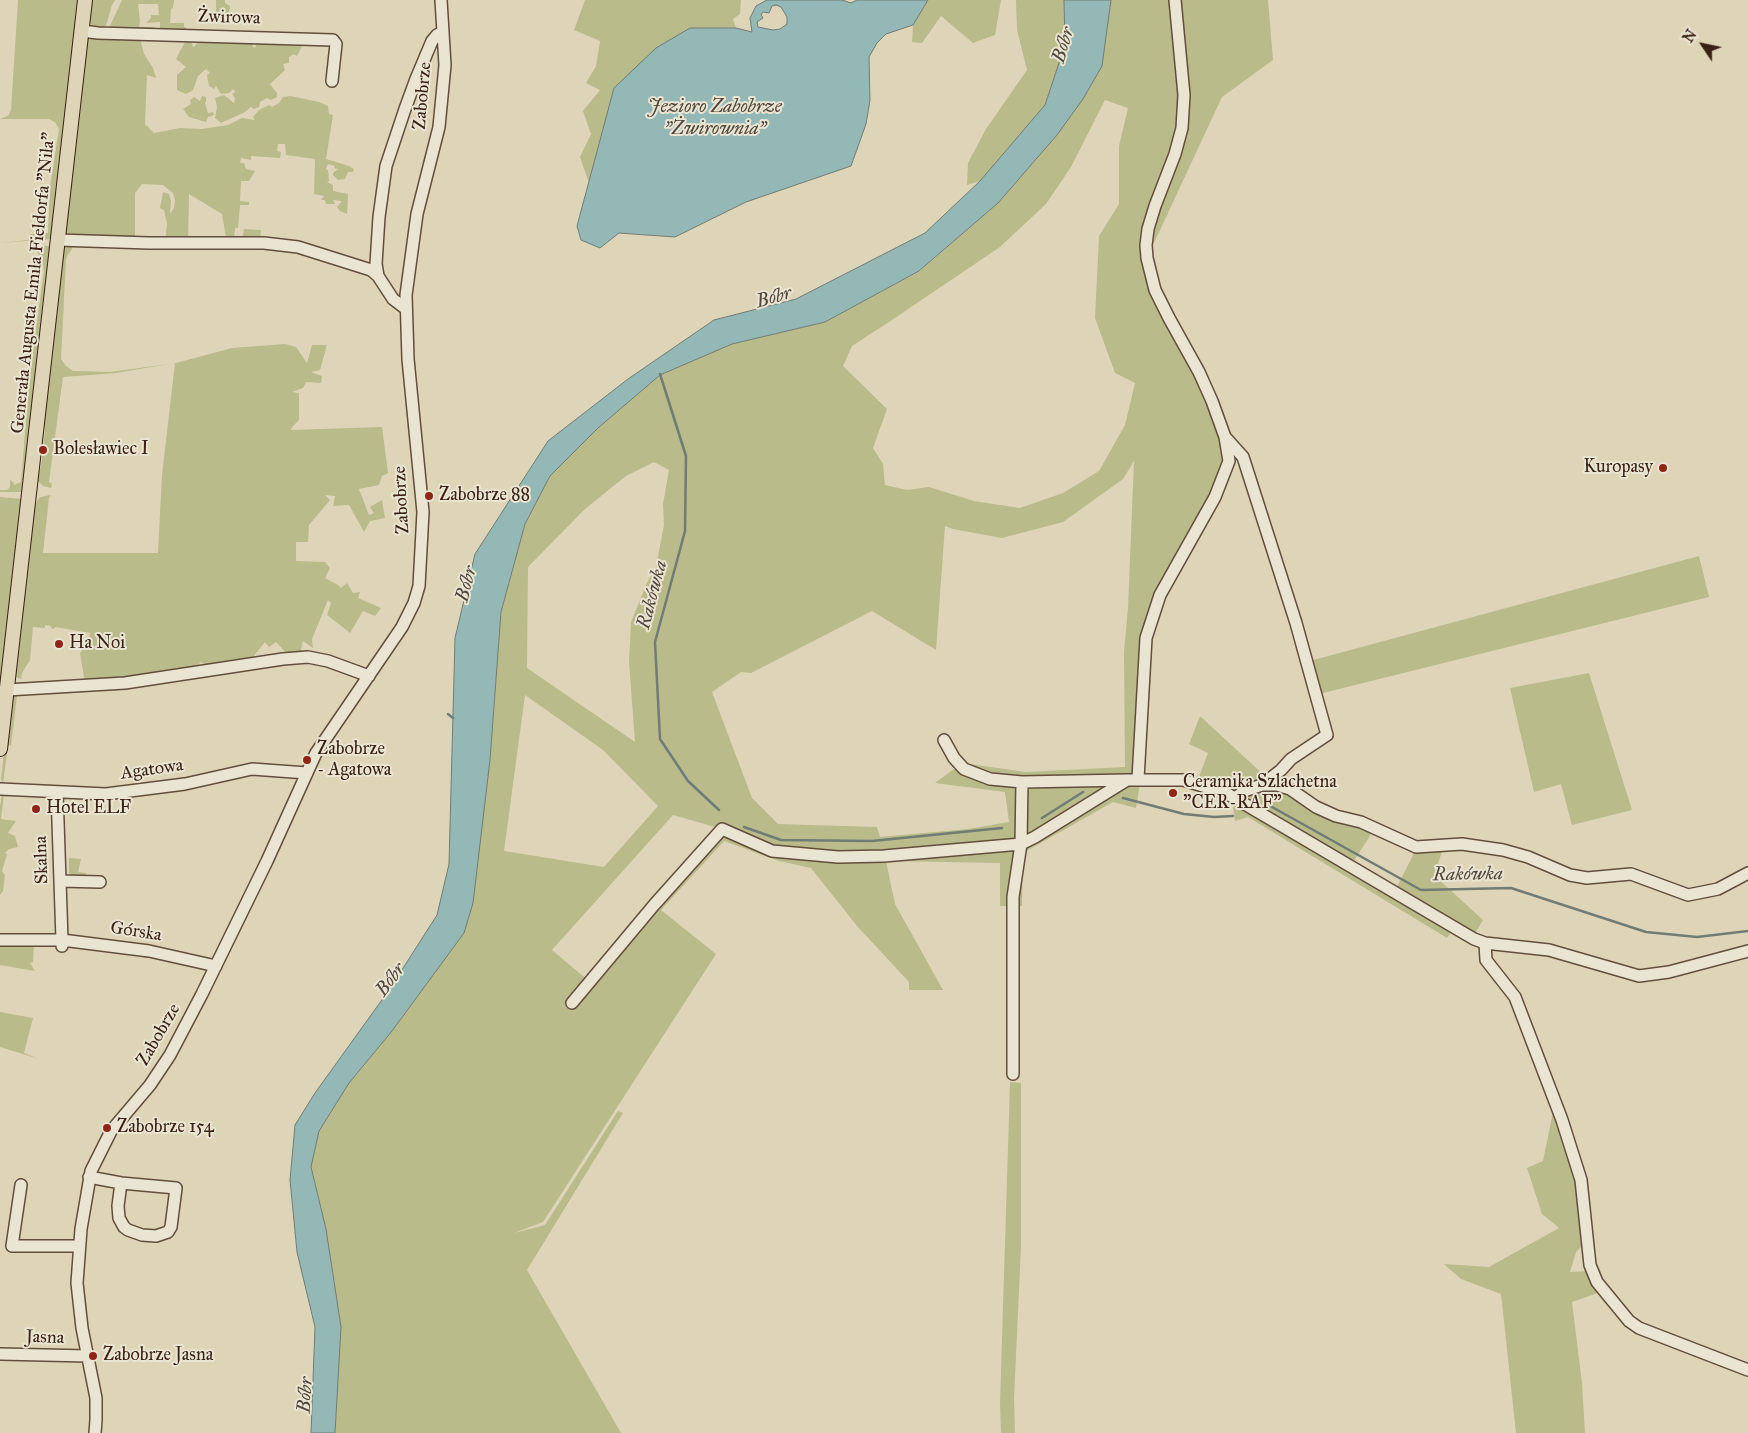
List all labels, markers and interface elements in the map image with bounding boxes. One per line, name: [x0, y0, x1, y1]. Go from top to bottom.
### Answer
street label: Żwirowa: [197, 6, 261, 30]
north arrow: [1678, 20, 1728, 70]
water label: Bóbr: [1048, 24, 1080, 66]
text: N: [1680, 27, 1701, 46]
street label: Zabobrze: [409, 61, 437, 131]
water label: Jezioro Zabobrze "Żwirownia": [648, 96, 782, 140]
street label: Generała Augusta Emila Fieldorfa "Nila": [7, 131, 61, 435]
water label: Bóbr: [753, 282, 795, 314]
place label: Bolesławiec I: [53, 439, 149, 461]
marker: Bolesławiec I: [37, 444, 49, 456]
place label: Kuropasy: [1583, 457, 1653, 479]
marker: Kuropasy: [1657, 462, 1669, 474]
street label: Zabobrze: [389, 465, 415, 535]
place label: Zabobrze 88: [439, 485, 530, 507]
marker: Zabobrze 88: [423, 490, 435, 502]
water label: Rakówka: [633, 558, 673, 632]
water label: Bóbr: [451, 564, 483, 604]
place label: Ha Noi: [69, 633, 125, 655]
marker: Ha Noi: [53, 638, 65, 650]
place label: Zabobrze - Agatowa: [317, 739, 391, 782]
marker: Zabobrze - Agatowa: [301, 754, 313, 766]
street label: Agatowa: [119, 755, 185, 785]
place label: Ceramika Szlachetna "CER-RAF": [1183, 772, 1337, 814]
marker: Ceramika Szlachetna "CER-RAF": [1167, 787, 1179, 799]
place label: Hotel ELF: [46, 798, 131, 820]
marker: Hotel ELF: [30, 803, 42, 815]
street label: Skalna: [30, 835, 54, 885]
water label: Rakówka: [1433, 863, 1503, 887]
street label: Górska: [109, 917, 163, 947]
water label: Bóbr: [371, 959, 411, 1001]
street label: Zabobrze: [133, 1000, 185, 1070]
place label: Zabobrze 154: [117, 1117, 214, 1139]
marker: Zabobrze 154: [101, 1122, 113, 1134]
street label: Jasna: [25, 1327, 65, 1349]
place label: Zabobrze Jasna: [103, 1345, 213, 1367]
marker: Zabobrze Jasna: [87, 1350, 99, 1362]
water label: Bóbr: [293, 1376, 319, 1414]

